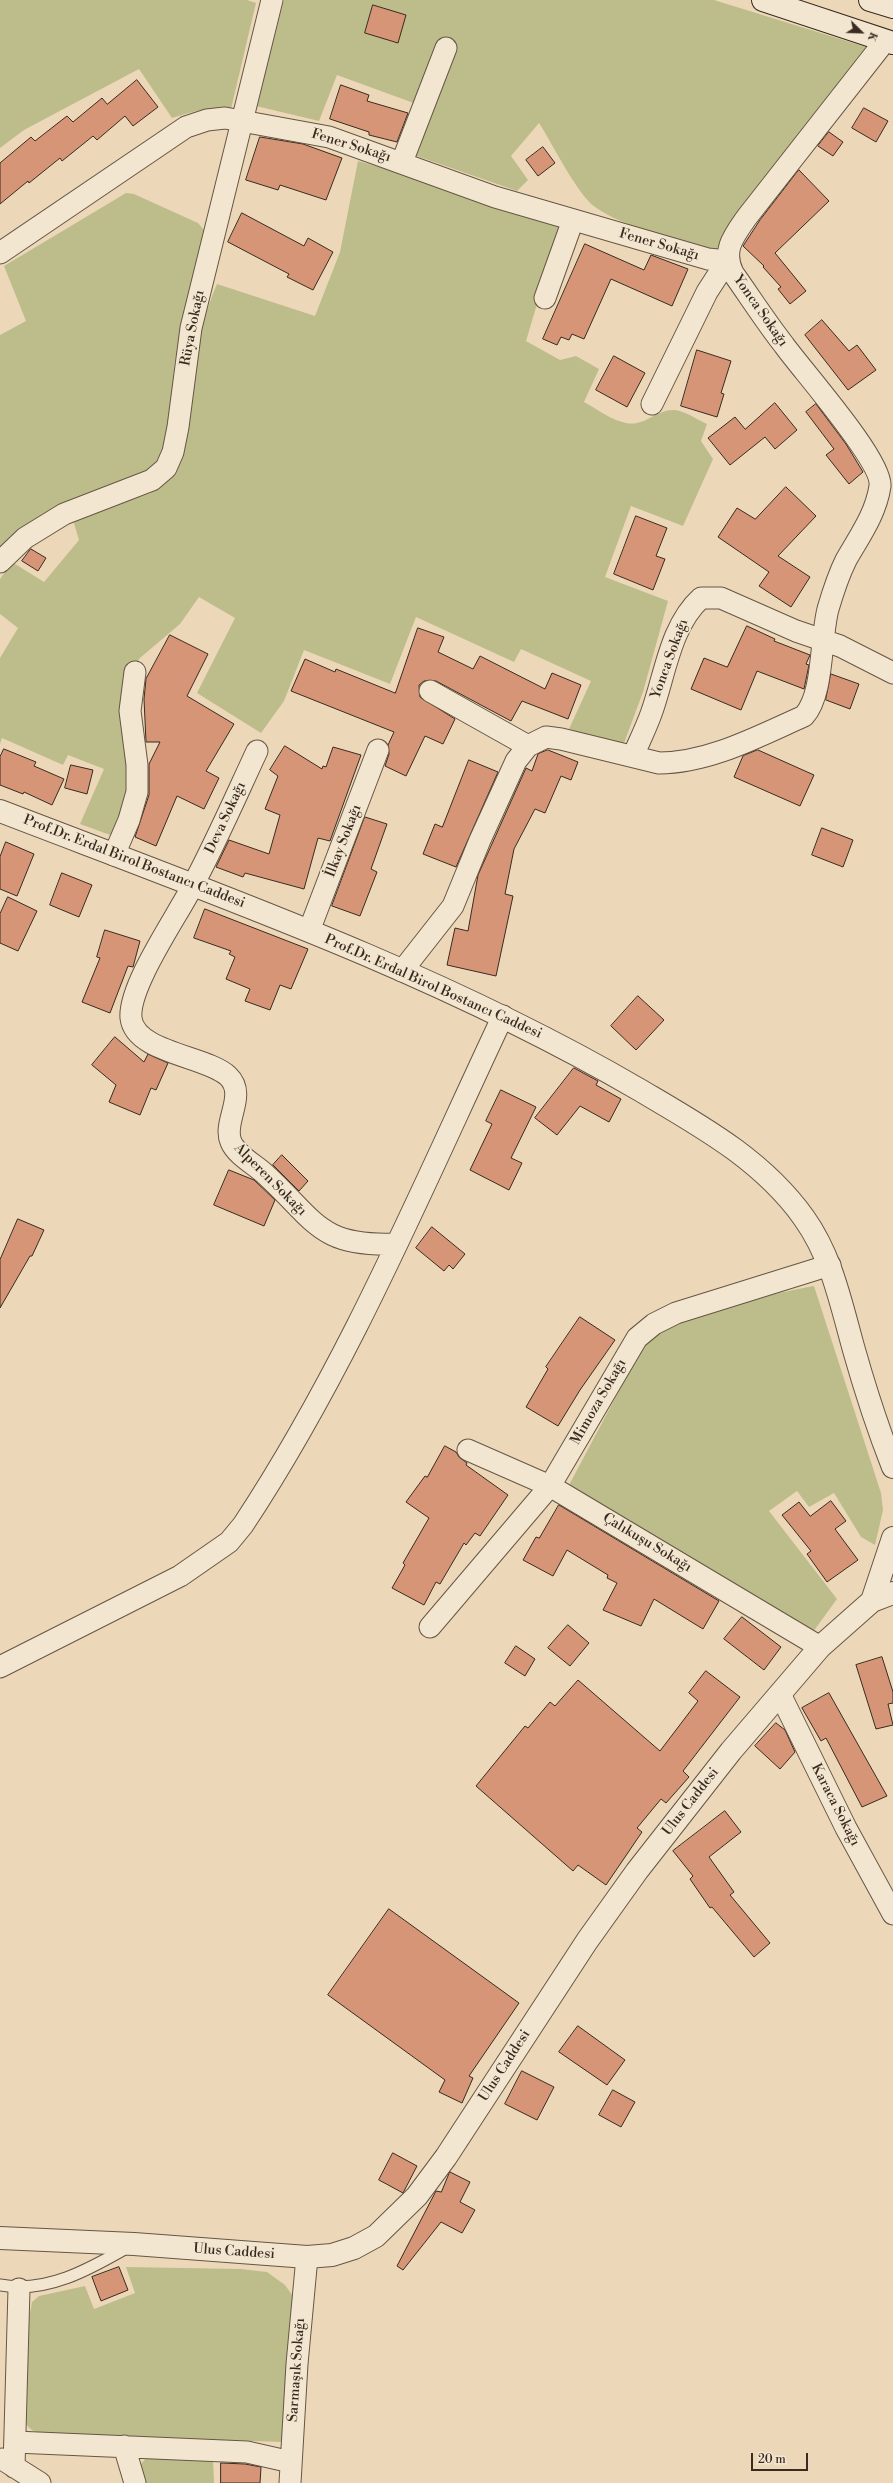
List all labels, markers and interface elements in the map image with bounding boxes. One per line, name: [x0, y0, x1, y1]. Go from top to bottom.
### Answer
north arrow: [841, 12, 881, 52]
text: K: [864, 30, 880, 44]
street label: Fener Sokağı: [309, 126, 393, 166]
street label: Fener Sokağı: [617, 226, 701, 264]
street label: Yonca Sokağı: [729, 272, 791, 350]
street label: Rüya Sokağı: [177, 289, 209, 367]
street label: Yonca Sokağı: [648, 617, 692, 701]
street label: Deva Sokağı: [202, 779, 250, 857]
street label: İlkay Sokağı: [322, 802, 366, 880]
street label: Prof.Dr. Erdal Birol Bostancı Caddesi: [21, 812, 247, 912]
street label: Prof.Dr. Erdal Birol Bostancı Caddesi: [322, 931, 544, 1043]
street label: Alperen Sokağı: [230, 1140, 310, 1220]
street label: Mimoza Sokağı: [568, 1356, 630, 1448]
street label: Çalıkuşu Sokağı: [599, 1510, 695, 1576]
street label: Karaca Sokağı: [807, 1761, 863, 1849]
street label: Ulus Caddesi: [659, 1765, 723, 1839]
street label: Ulus Caddesi: [476, 2027, 534, 2105]
street label: Ulus Caddesi: [193, 2241, 275, 2263]
street label: Sarmaşık Sokağı: [285, 2317, 309, 2423]
scale bar: [753, 2445, 810, 2471]
text: 20 m: [758, 2452, 786, 2467]

